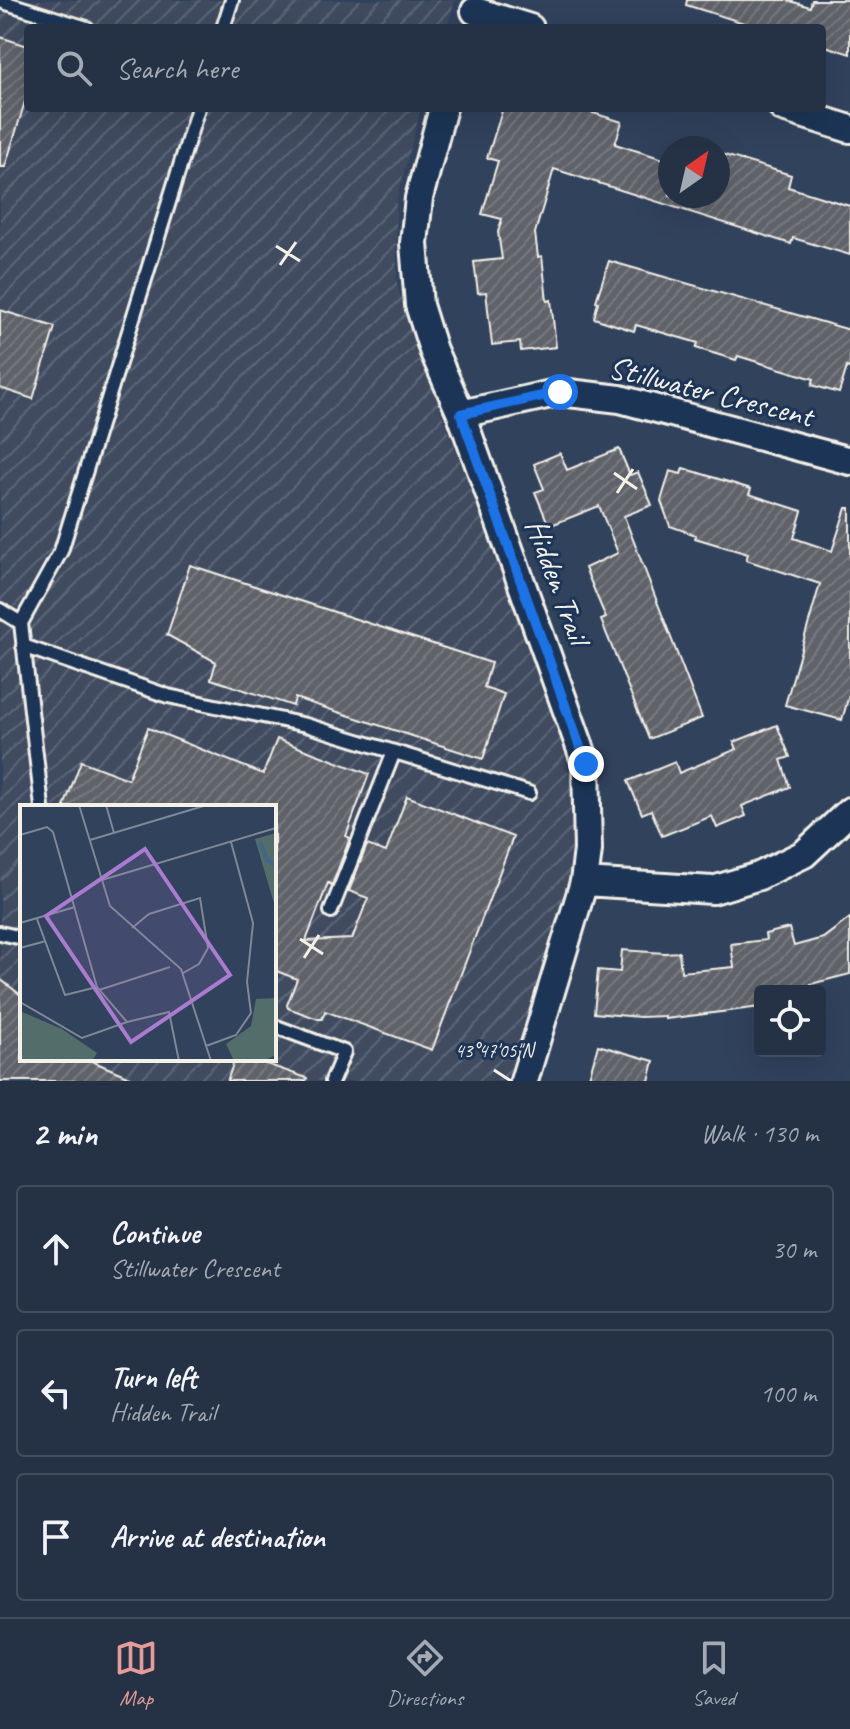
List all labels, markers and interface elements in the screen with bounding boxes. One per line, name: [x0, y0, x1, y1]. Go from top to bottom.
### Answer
search box: [24, 24, 826, 112]
icon: search: [52, 46, 96, 90]
text: Search here: [116, 49, 238, 87]
north arrow: [658, 136, 730, 208]
street label: Stillwater Crescent: [605, 346, 820, 437]
route start: [542, 374, 578, 410]
street label: Hidden Trail: [516, 513, 601, 655]
route end: [568, 746, 604, 782]
inset map: [20, 805, 276, 1061]
map controls: [754, 985, 826, 1057]
button: locate: [754, 985, 826, 1057]
text: 43°47'05"N: [455, 1038, 536, 1063]
text: 2 min: [32, 1112, 97, 1155]
text: Walk · 130 m: [701, 1117, 818, 1150]
text: Continue: [110, 1214, 200, 1252]
icon: ahead: [34, 1227, 78, 1271]
text: 30 m: [772, 1233, 816, 1266]
text: Stillwater Crescent: [110, 1252, 280, 1285]
text: Turn left: [110, 1358, 197, 1396]
icon: left: [34, 1371, 78, 1415]
text: 100 m: [760, 1377, 816, 1410]
text: Hidden Trail: [110, 1396, 216, 1429]
icon: arrive: [34, 1515, 78, 1559]
text: Arrive at destination: [110, 1518, 325, 1556]
tab: Map: [114, 1636, 158, 1712]
tab: Directions: [387, 1636, 463, 1712]
tab: Saved: [692, 1636, 736, 1712]

